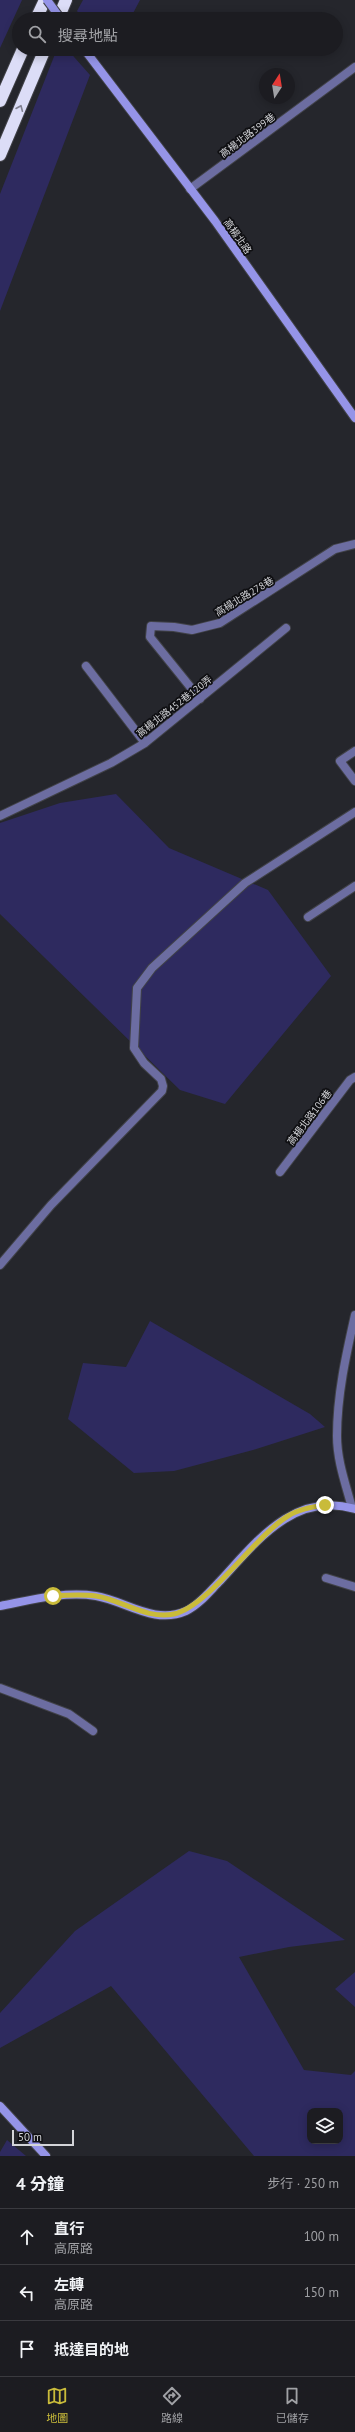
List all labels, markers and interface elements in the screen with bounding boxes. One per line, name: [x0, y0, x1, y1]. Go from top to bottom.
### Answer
search box: [12, 12, 343, 56]
icon: search: [26, 23, 48, 45]
text: 搜尋地點: [58, 26, 118, 45]
north arrow: [259, 68, 295, 104]
one-way arrow: [15, 104, 23, 112]
street label: 高楊北路399巷: [217, 110, 278, 161]
street label: 高楊北路: [221, 216, 254, 256]
street label: 高楊北路278巷: [212, 574, 276, 619]
street label: 高楊北路452巷120弄: [134, 673, 215, 740]
street label: 高楊北路106巷: [284, 1087, 335, 1148]
route end: [316, 1496, 334, 1514]
route start: [44, 1587, 62, 1605]
map controls: [307, 2108, 343, 2144]
button: layers: [307, 2108, 343, 2144]
scale bar: [12, 2128, 74, 2147]
text: 50 m: [18, 2130, 42, 2144]
text: 4 分鐘: [16, 2173, 64, 2195]
text: 步行 · 250 m: [267, 2175, 339, 2192]
text: 直行: [54, 2219, 84, 2238]
icon: ahead: [16, 2226, 38, 2248]
text: 100 m: [304, 2228, 339, 2245]
text: 高原路: [54, 2240, 93, 2257]
text: 左轉: [54, 2275, 84, 2294]
icon: left: [16, 2282, 38, 2304]
text: 150 m: [304, 2284, 339, 2301]
text: 高原路: [54, 2296, 93, 2313]
icon: arrive: [16, 2338, 38, 2360]
text: 抵達目的地: [54, 2340, 129, 2359]
tab: 地圖: [46, 2385, 68, 2425]
tab: 路線: [161, 2385, 183, 2425]
tab: 已儲存: [276, 2385, 309, 2425]

